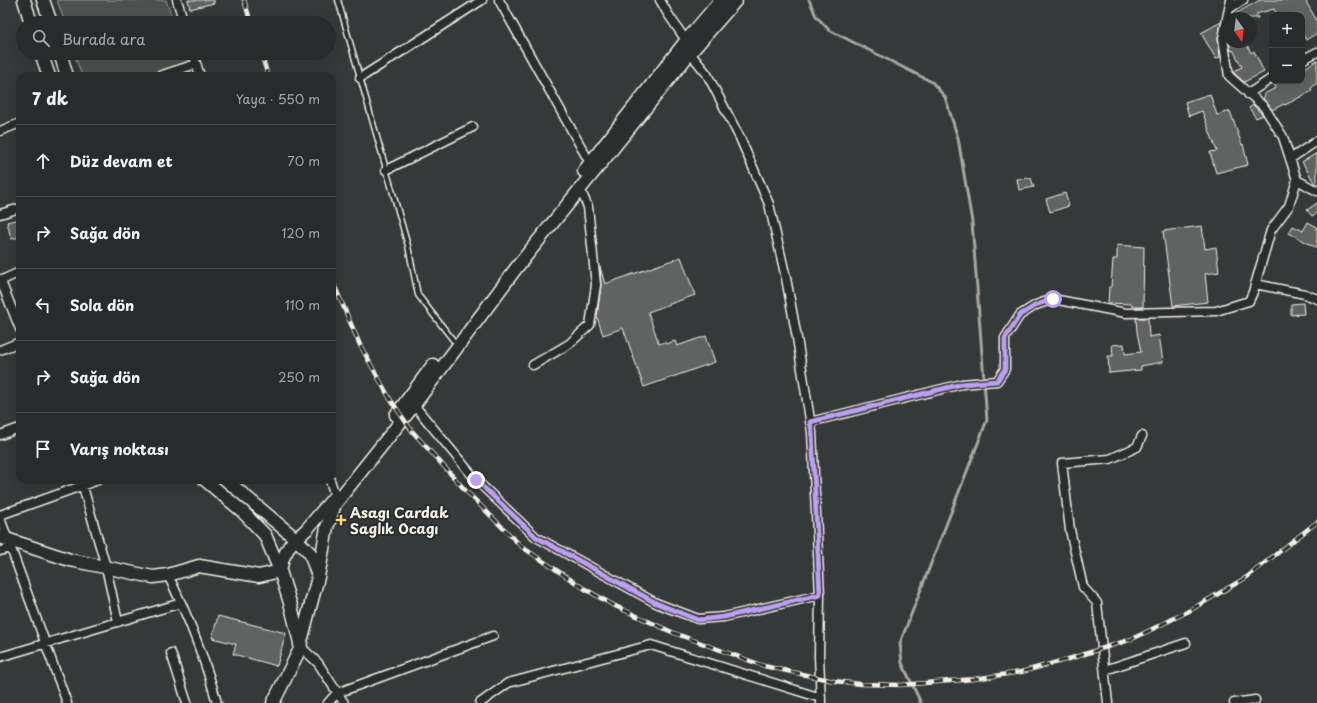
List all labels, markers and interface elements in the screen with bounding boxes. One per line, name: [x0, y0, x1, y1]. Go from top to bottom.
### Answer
north arrow: [1221, 12, 1257, 48]
map controls: [1269, 12, 1305, 84]
button: +: [1269, 12, 1305, 48]
search box: [16, 16, 336, 60]
icon: search: [30, 27, 52, 49]
text: Burada ara: [62, 27, 145, 50]
button: −: [1269, 48, 1305, 84]
text: 7 dk: [32, 85, 68, 111]
text: Yaya · 550 m: [236, 89, 320, 108]
text: Düz devam et: [70, 149, 173, 172]
icon: ahead: [32, 150, 54, 172]
text: 70 m: [287, 151, 320, 170]
text: Sağa dön: [70, 221, 140, 244]
icon: right: [32, 222, 54, 244]
text: 120 m: [281, 223, 320, 242]
route start: [1044, 290, 1062, 308]
text: Sola dön: [70, 293, 134, 316]
icon: left: [32, 294, 54, 316]
text: 110 m: [285, 295, 320, 314]
text: Sağa dön: [70, 365, 140, 388]
icon: right: [32, 366, 54, 388]
text: 250 m: [278, 367, 320, 386]
text: Varış noktası: [70, 437, 169, 460]
icon: arrive: [32, 438, 54, 460]
route end: [467, 471, 485, 489]
place label: Asagı Cardak Saglık Ocagı: [350, 502, 449, 539]
marker: Asagı Cardak Saglık Ocagı: [335, 514, 347, 526]

